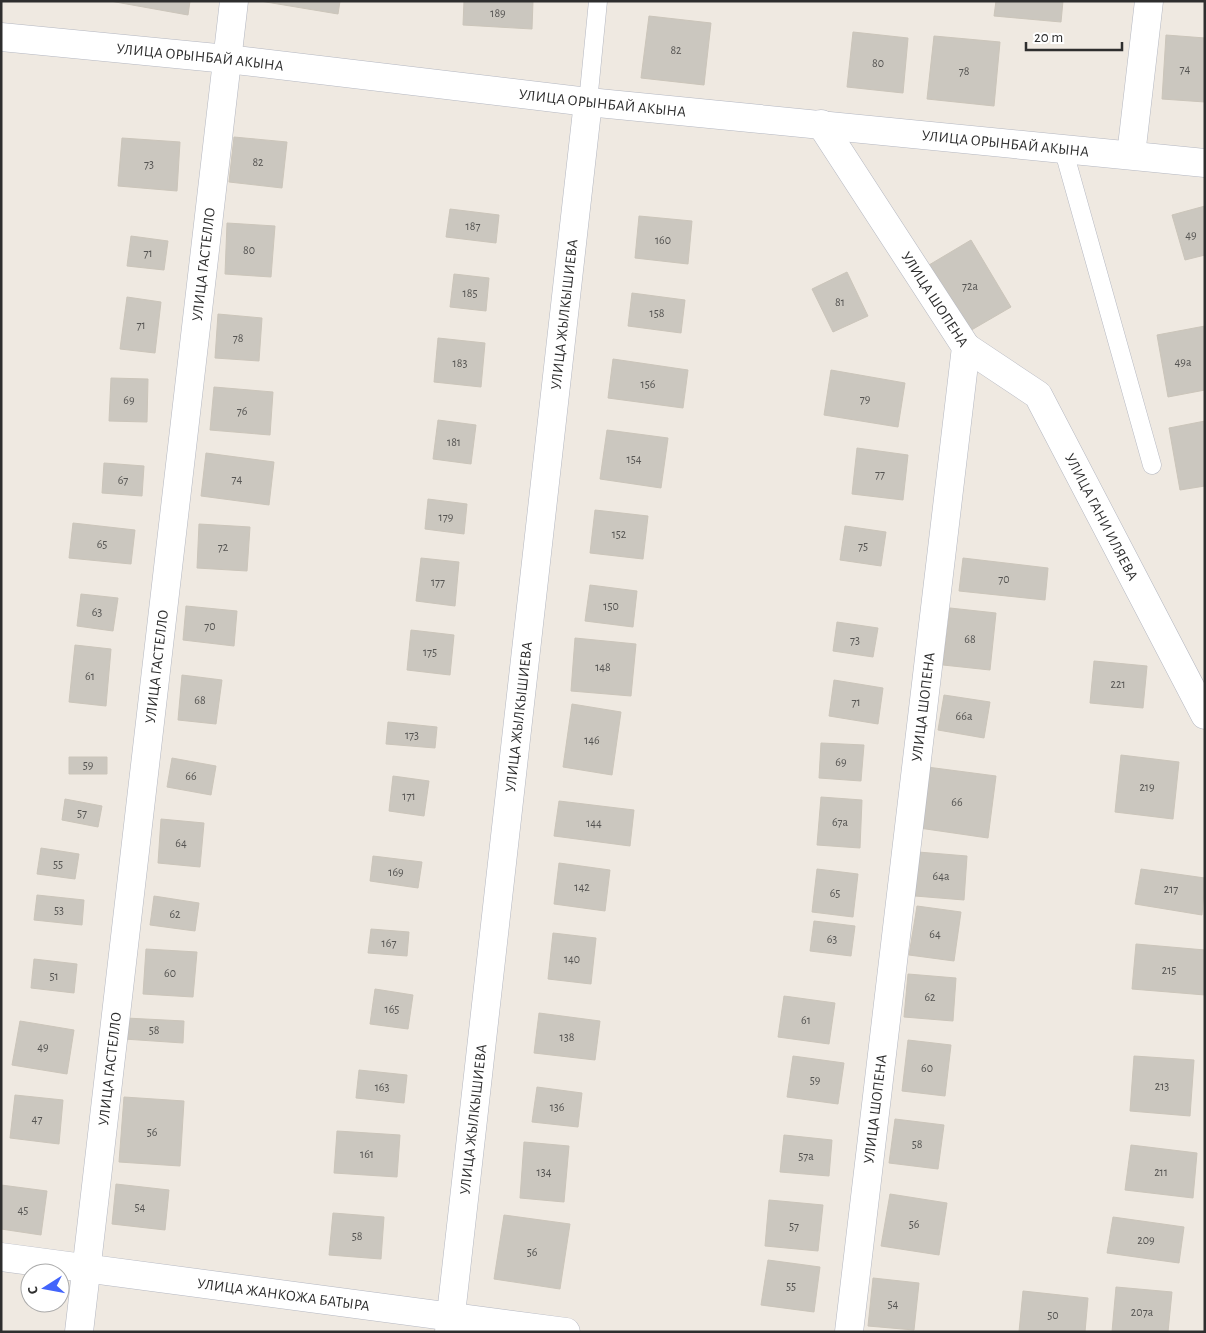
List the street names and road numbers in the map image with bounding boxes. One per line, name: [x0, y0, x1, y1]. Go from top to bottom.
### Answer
street label: УЛИЦА ОРЫНБАЙ АКЫНА: [116, 41, 285, 74]
street label: УЛИЦА ОРЫНБАЙ АКЫНА: [518, 87, 687, 120]
street label: УЛИЦА ОРЫНБАЙ АКЫНА: [921, 128, 1090, 160]
street label: УЛИЦА ГАСТЕЛЛО: [190, 207, 218, 322]
street label: УЛИЦА ЖЫЛКЫШИЕВА: [549, 238, 580, 391]
street label: УЛИЦА ШОПЕНА: [898, 249, 971, 350]
street label: УЛИЦА ГАНИ ИЛЯЕВА: [1062, 451, 1140, 583]
street label: УЛИЦА ГАСТЕЛЛО: [143, 609, 171, 724]
street label: УЛИЦА ЖЫЛКЫШИЕВА: [503, 641, 535, 793]
street label: УЛИЦА ШОПЕНА: [909, 651, 938, 763]
street label: УЛИЦА ГАСТЕЛЛО: [96, 1011, 124, 1127]
street label: УЛИЦА ЖЫЛКЫШИЕВА: [458, 1043, 490, 1196]
street label: УЛИЦА ШОПЕНА: [861, 1053, 890, 1165]
street label: УЛИЦА ЖАНКОЖА БАТЫРА: [196, 1276, 371, 1314]

